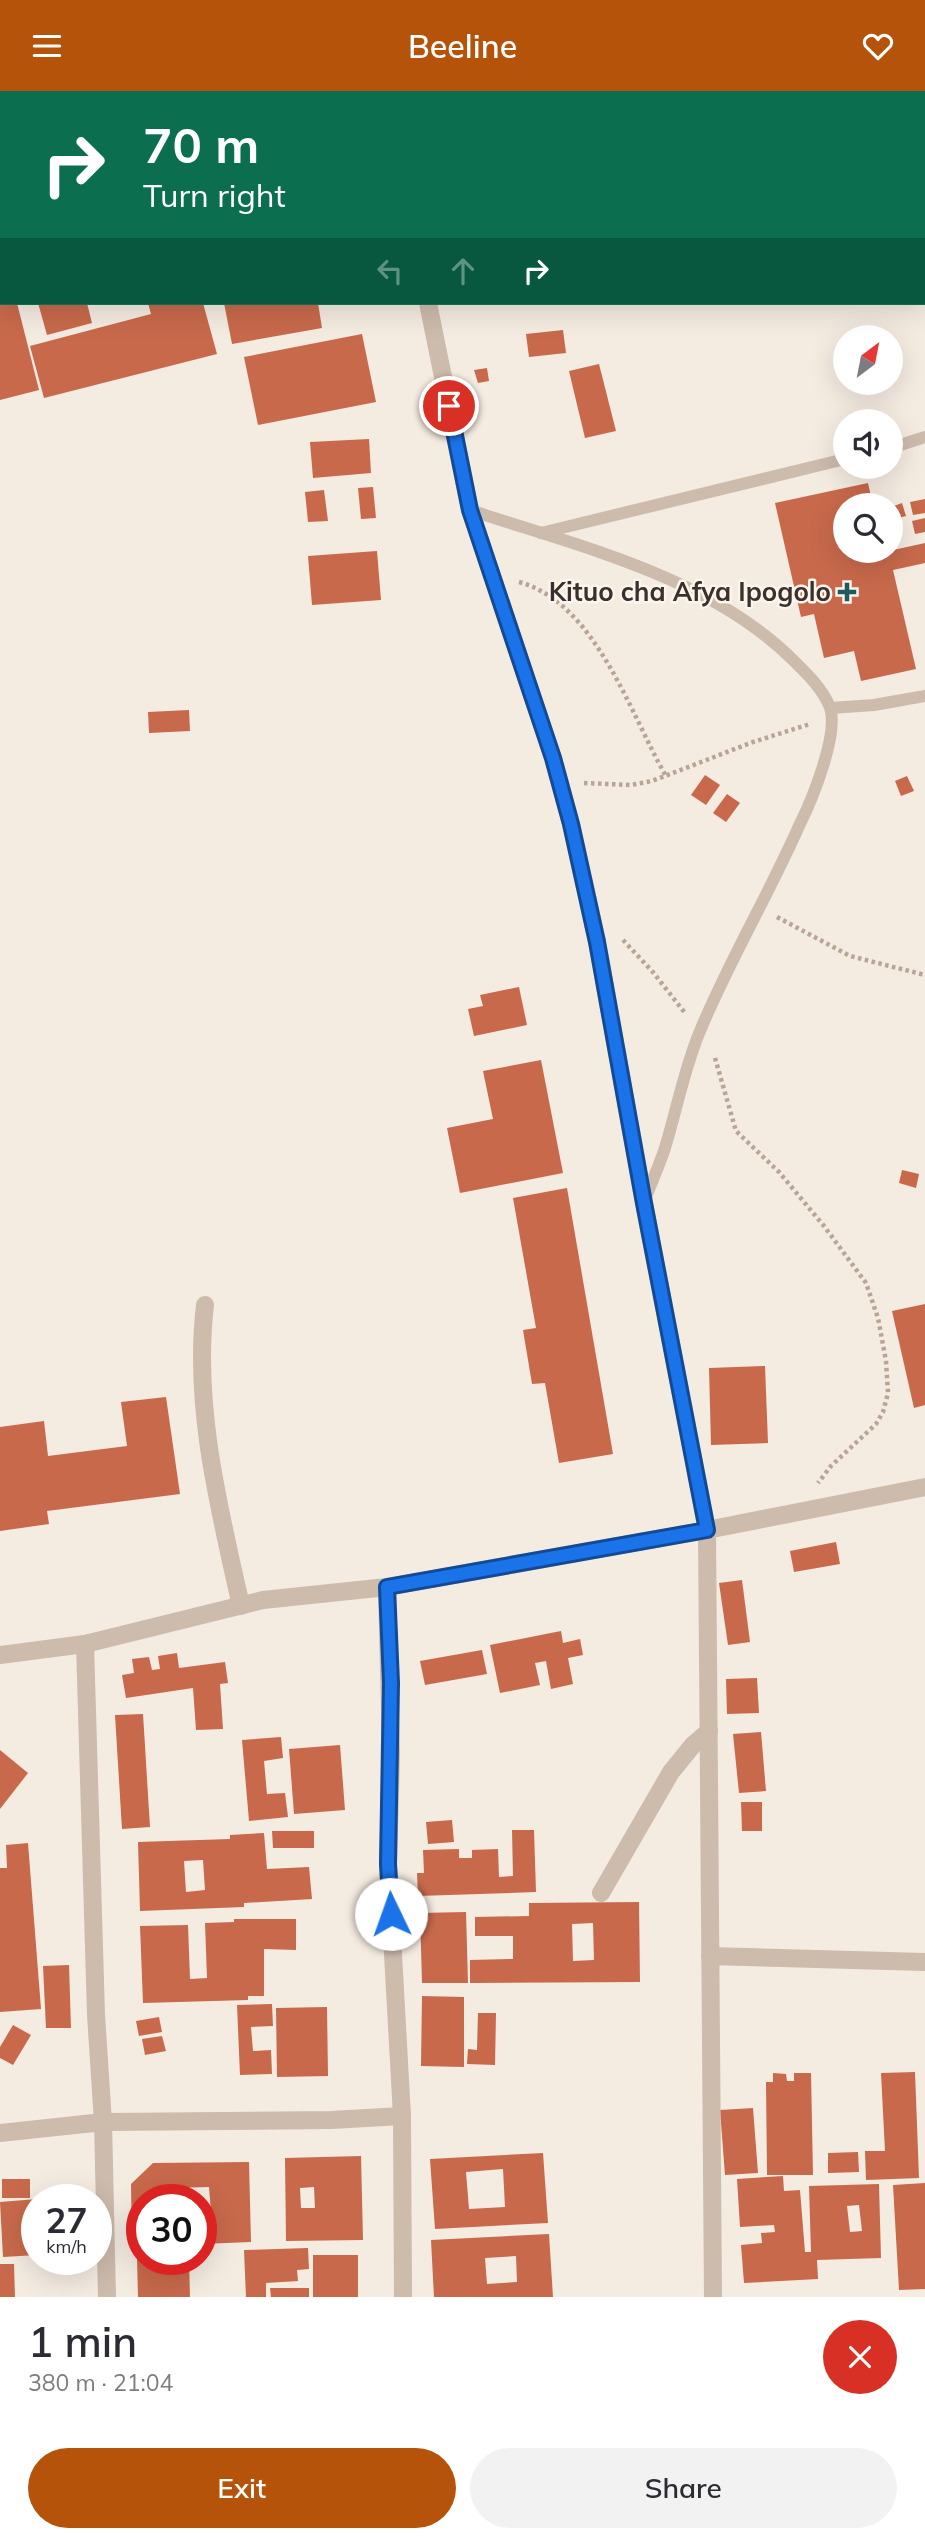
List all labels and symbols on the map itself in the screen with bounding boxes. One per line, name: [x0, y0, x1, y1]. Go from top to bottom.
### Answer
north arrow: [833, 325, 903, 395]
pin: [419, 376, 479, 436]
place label: Kituo cha Afya Ipogolo: [549, 575, 831, 608]
marker: Kituo cha Afya Ipogolo: [837, 582, 857, 602]
position arrow: [354, 1877, 428, 1951]
speed limit sign: 30: [126, 2184, 217, 2275]

